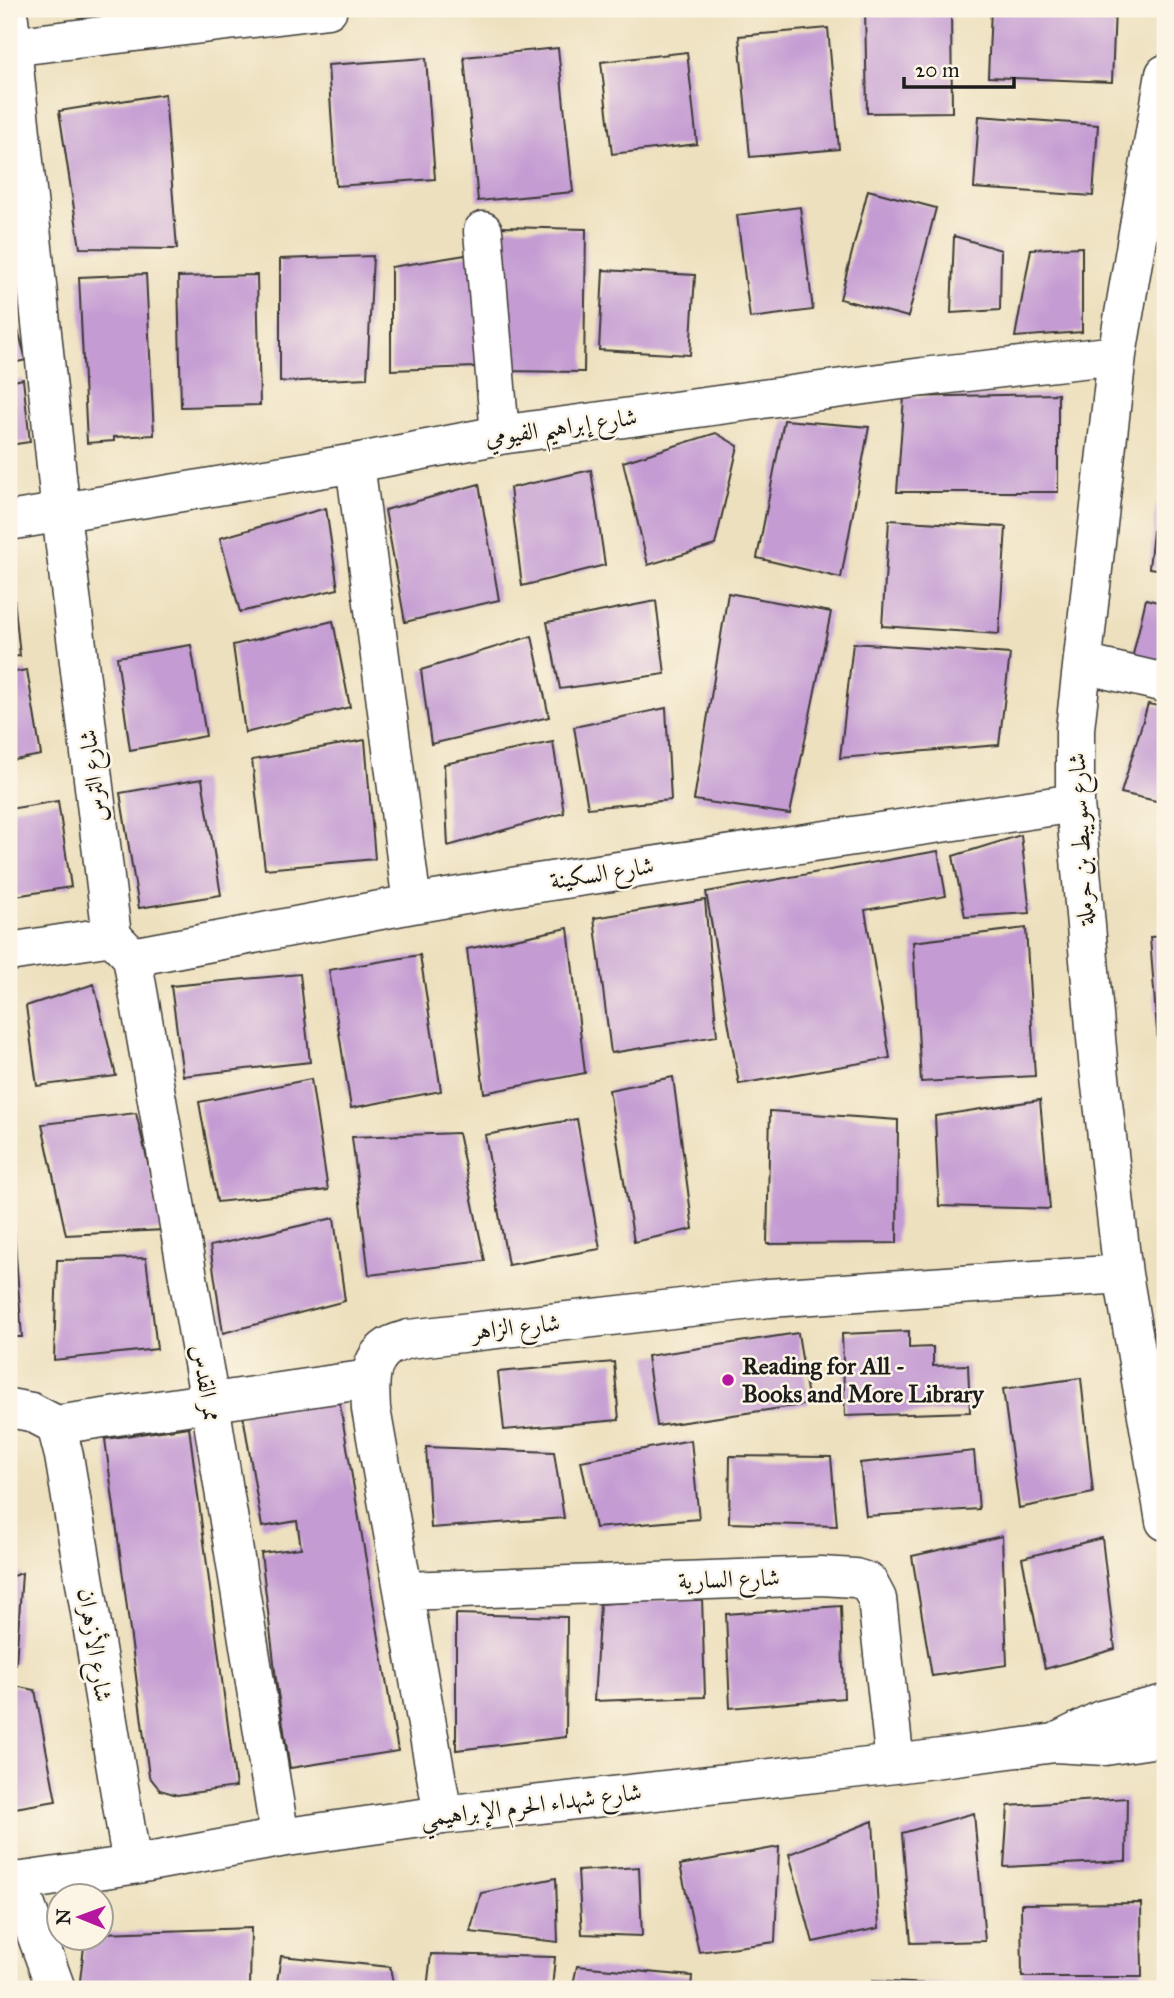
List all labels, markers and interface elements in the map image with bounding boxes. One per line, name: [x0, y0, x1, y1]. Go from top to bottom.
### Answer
scale bar: [904, 46, 1015, 90]
text: 20 m: [915, 57, 960, 83]
street label: شارع إبراهيم الفيومي: [483, 401, 640, 461]
street label: شارع الترس: [72, 727, 119, 824]
street label: شارع سويبط بن حرملة: [1062, 752, 1106, 927]
street label: شارع السكينة: [548, 850, 657, 901]
street label: شارع الزاهر: [467, 1307, 562, 1352]
street label: ممر القدس: [184, 1342, 228, 1424]
place label: Reading for All - Books and More Library: [742, 1351, 985, 1409]
marker: Reading for All - Books and More Library: [720, 1372, 736, 1388]
street label: شارع السارية: [678, 1562, 780, 1601]
street label: شارع الأزهران: [66, 1586, 120, 1705]
street label: شارع شهداء الحرم الإبراهيمي: [419, 1777, 644, 1841]
north arrow: [46, 1882, 116, 1952]
text: N: [52, 1908, 75, 1925]

